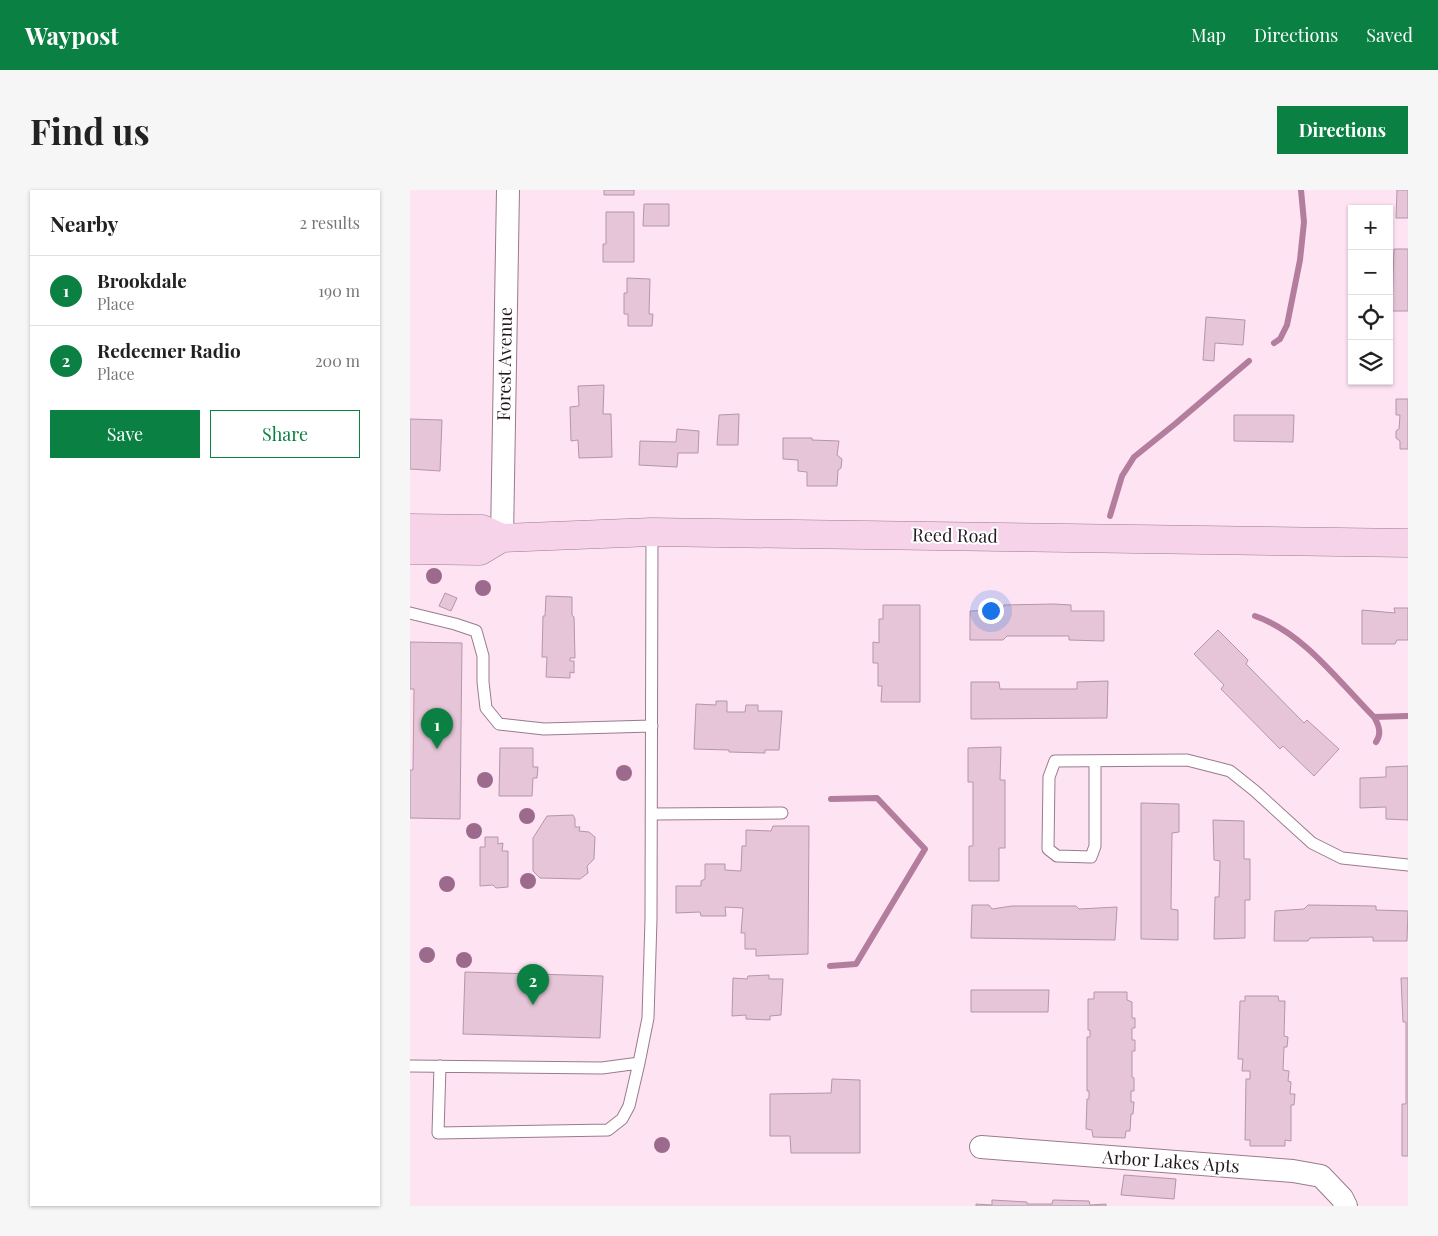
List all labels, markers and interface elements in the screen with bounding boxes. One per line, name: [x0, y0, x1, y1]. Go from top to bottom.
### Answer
text: Waypost: [25, 19, 119, 51]
text: Map: [1191, 23, 1226, 47]
text: Directions: [1254, 23, 1338, 47]
text: Saved: [1366, 23, 1413, 47]
button: Directions: [1277, 106, 1408, 154]
text: Find us: [30, 107, 150, 154]
map controls: [1348, 205, 1393, 385]
button: +: [1348, 205, 1393, 250]
text: Nearby: [50, 209, 119, 237]
text: 2 results: [300, 212, 360, 233]
button: −: [1348, 250, 1393, 295]
text: Brookdale: [97, 267, 187, 293]
text: 1: [63, 280, 69, 301]
text: 190 m: [318, 280, 360, 301]
text: Place: [97, 293, 135, 314]
button: locate: [1348, 295, 1393, 340]
street label: Forest Avenue: [491, 307, 517, 421]
text: Redeemer Radio: [97, 337, 241, 363]
button: layers: [1348, 340, 1393, 385]
text: 2: [62, 350, 70, 371]
text: 200 m: [315, 350, 360, 371]
text: Place: [97, 363, 135, 384]
button: Save: [50, 410, 200, 458]
button: Share: [210, 410, 360, 458]
street label: Reed Road: [912, 522, 999, 548]
your location: [978, 598, 1004, 624]
pin: 1: [421, 708, 453, 749]
pin: 2: [517, 964, 549, 1005]
street label: Arbor Lakes Apts: [1101, 1144, 1240, 1178]

